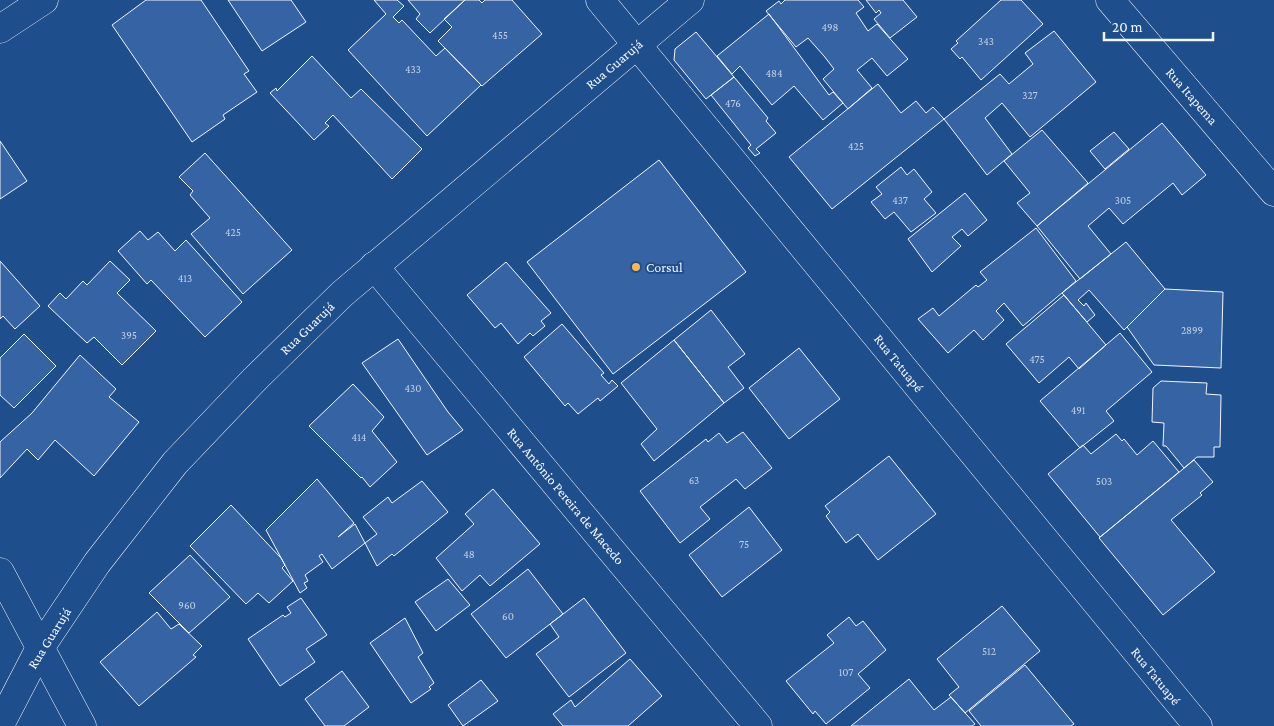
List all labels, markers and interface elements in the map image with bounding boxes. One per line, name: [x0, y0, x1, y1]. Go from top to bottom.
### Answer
scale bar: [1104, 10, 1213, 42]
text: 20 m: [1112, 19, 1143, 35]
house number: 498: [821, 21, 839, 33]
house number: 455: [492, 29, 508, 41]
street label: Rua Guarujá: [582, 35, 647, 93]
house number: 343: [978, 35, 994, 47]
house number: 433: [405, 63, 421, 75]
street label: Rua Itapema: [1163, 64, 1222, 128]
house number: 484: [765, 67, 783, 79]
house number: 327: [1022, 89, 1038, 101]
house number: 476: [725, 97, 741, 109]
house number: 425: [848, 140, 864, 152]
house number: 437: [892, 194, 908, 206]
house number: 305: [1115, 194, 1131, 206]
house number: 425: [225, 226, 241, 238]
place label: Corsul: [646, 259, 683, 275]
marker: Corsul: [630, 261, 642, 273]
house number: 413: [178, 272, 192, 284]
street label: Rua Guarujá: [277, 298, 339, 359]
house number: 2899: [1181, 324, 1203, 336]
house number: 395: [121, 329, 137, 341]
street label: Rua Tatuapé: [871, 331, 927, 395]
house number: 475: [1029, 353, 1045, 365]
house number: 430: [405, 382, 421, 394]
house number: 491: [1071, 404, 1086, 416]
street label: Rua Antônio Pereira de Macedo: [504, 424, 628, 568]
house number: 414: [352, 431, 367, 443]
house number: 63: [689, 474, 699, 486]
house number: 503: [1096, 475, 1112, 487]
house number: 75: [739, 538, 749, 550]
house number: 48: [463, 548, 475, 560]
house number: 960: [178, 599, 196, 611]
street label: Rua Guarujá: [24, 604, 75, 672]
house number: 60: [502, 610, 514, 622]
street label: Rua Tatuapé: [1128, 644, 1184, 708]
house number: 512: [982, 645, 996, 657]
house number: 107: [839, 666, 853, 678]

